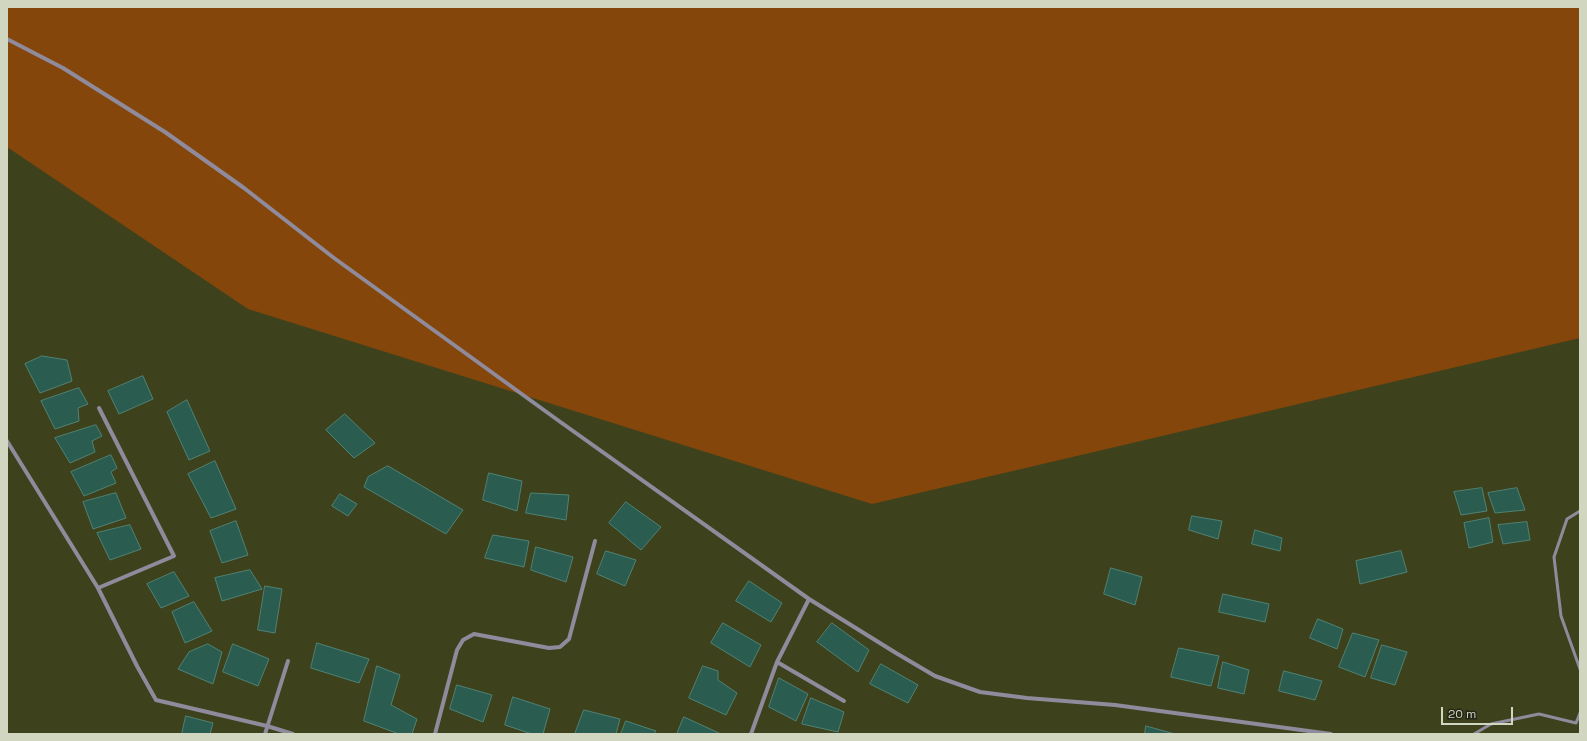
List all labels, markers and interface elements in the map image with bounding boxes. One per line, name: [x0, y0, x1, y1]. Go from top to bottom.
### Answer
scale bar: [1443, 699, 1515, 725]
text: 20 m: [1448, 706, 1476, 722]

